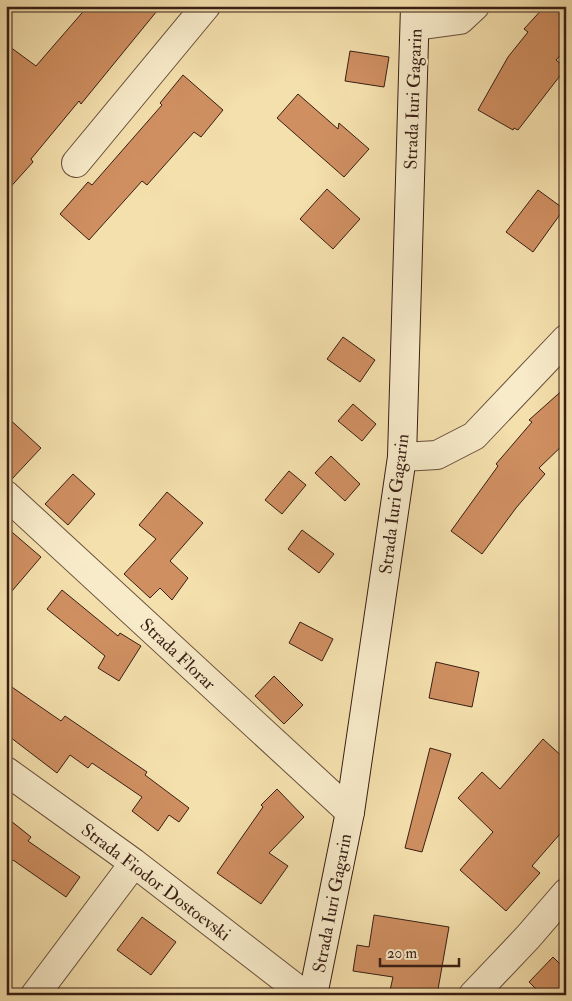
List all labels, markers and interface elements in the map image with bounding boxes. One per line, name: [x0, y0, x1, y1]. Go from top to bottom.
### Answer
street label: Strada Iuri Gagarin: [400, 28, 427, 170]
street label: Strada Iuri Gagarin: [374, 433, 415, 576]
street label: Strada Florar: [135, 613, 221, 695]
street label: Strada Fiodor Dostoevski: [76, 819, 235, 946]
street label: Strada Iuri Gagarin: [308, 832, 357, 975]
scale bar: [380, 936, 458, 968]
text: 20 m: [387, 944, 417, 963]

